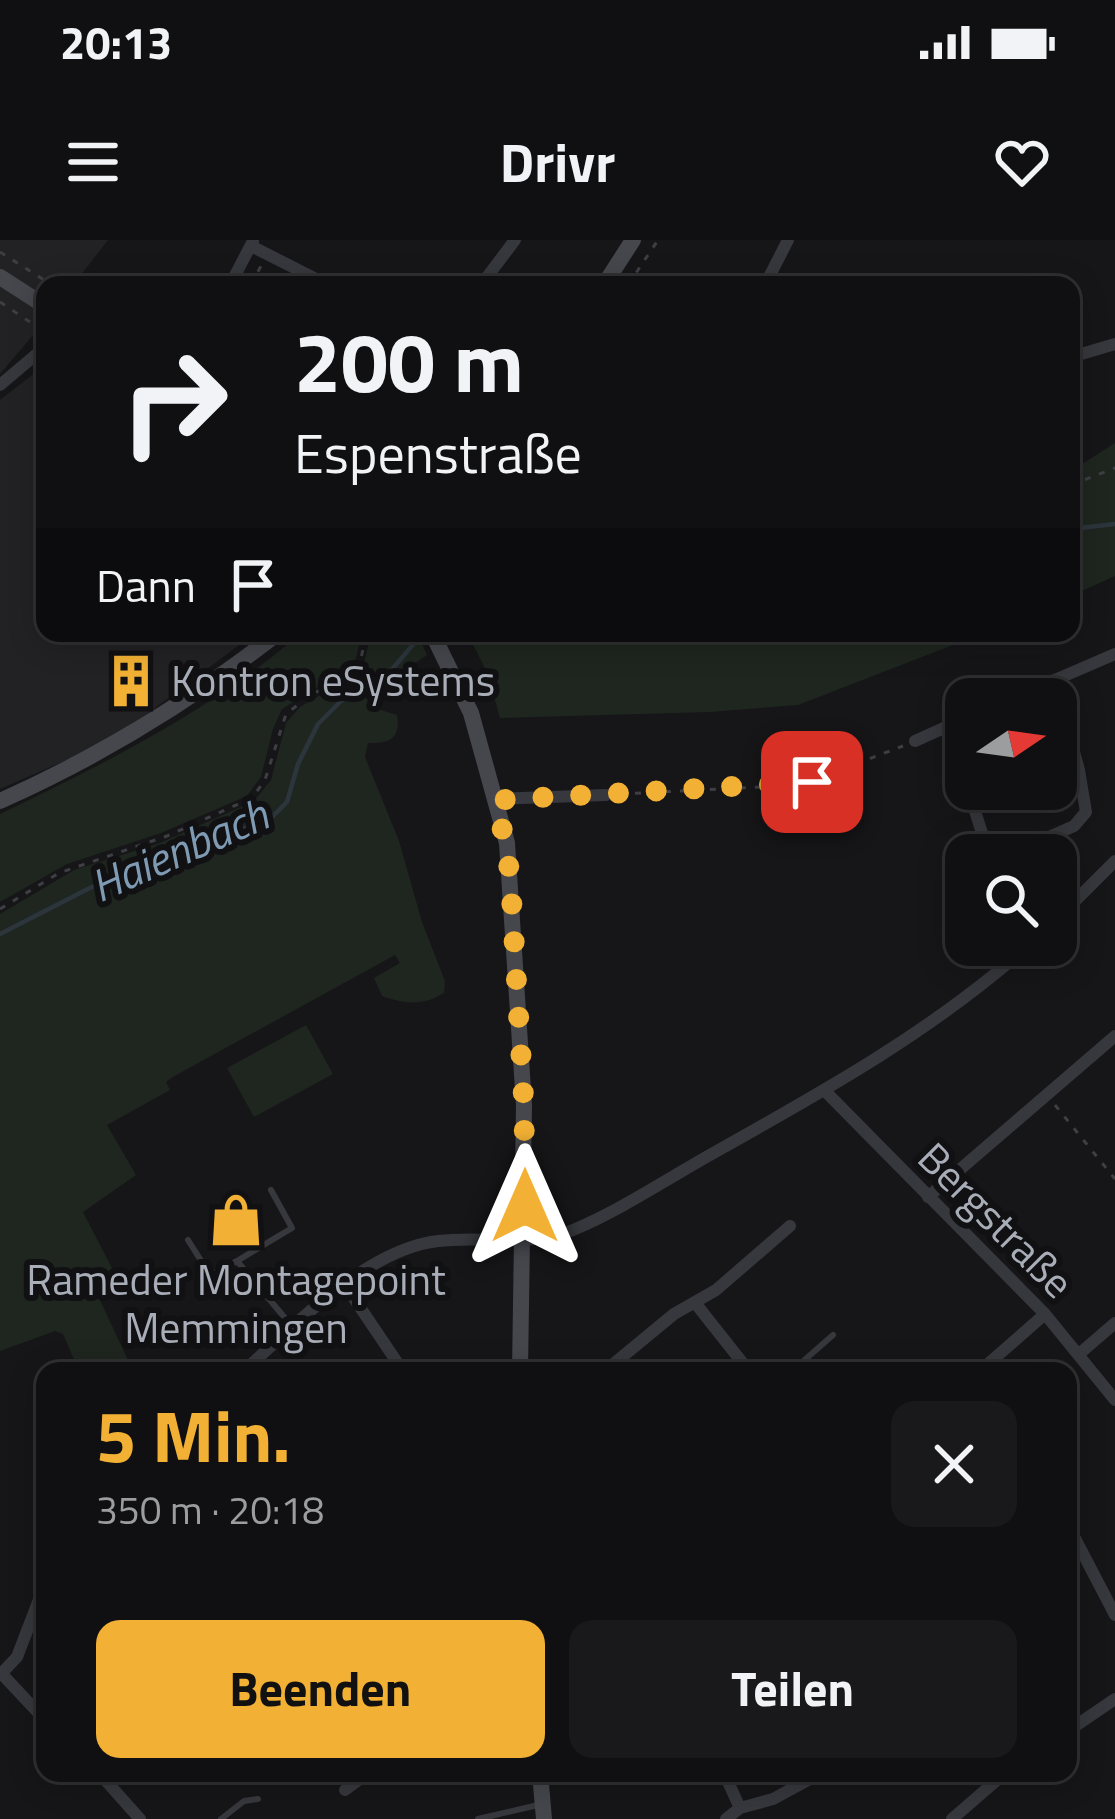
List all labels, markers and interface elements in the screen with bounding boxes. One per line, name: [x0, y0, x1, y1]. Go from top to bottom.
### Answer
text: 20:13: [60, 8, 172, 76]
text: Drivr: [500, 121, 615, 203]
icon: menu: [60, 129, 126, 195]
icon: heart: [989, 129, 1055, 195]
text: 200 m: [294, 297, 524, 425]
icon: right: [96, 324, 252, 480]
text: Espenstraße: [294, 412, 582, 494]
text: Dann: [96, 551, 196, 619]
icon: arrive: [220, 552, 286, 618]
place label: Kontron eSystems: [171, 648, 495, 712]
building icon: Kontron eSystems: [102, 652, 160, 710]
north arrow: [945, 678, 1077, 810]
map controls: [945, 678, 1077, 966]
pin: [761, 731, 863, 833]
icon: arrive: [779, 749, 845, 815]
water label: Haienbach: [79, 779, 280, 918]
button: search: [945, 834, 1077, 966]
street label: Bergstraße: [904, 1127, 1089, 1312]
position arrow: [462, 1143, 588, 1269]
shop icon: Rameder Montagepoint Memmingen: [207, 1191, 265, 1249]
place label: Rameder Montagepoint Memmingen: [26, 1247, 446, 1359]
text: 5 Min.: [96, 1380, 291, 1490]
button: close: [891, 1401, 1017, 1527]
text: 350 m · 20:18: [96, 1480, 324, 1539]
button: Beenden: [96, 1620, 545, 1758]
button: Teilen: [569, 1620, 1017, 1758]

